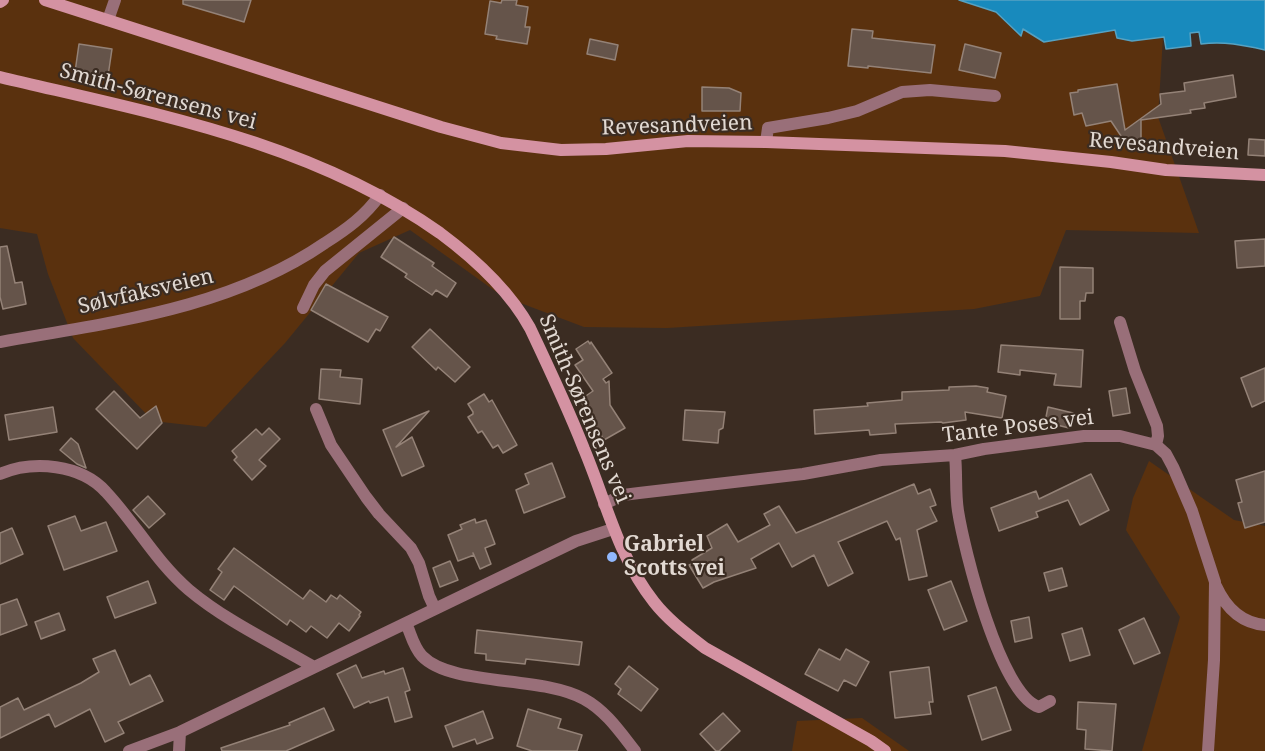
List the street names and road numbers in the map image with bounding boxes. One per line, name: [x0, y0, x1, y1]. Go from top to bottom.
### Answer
street label: Smith-Sørensens vei: [57, 59, 259, 135]
street label: Revesandveien: [601, 111, 753, 141]
street label: Revesandveien: [1088, 128, 1240, 166]
street label: Sølvfaksveien: [76, 264, 216, 320]
street label: Smith-Sørensens vei: [533, 311, 635, 507]
street label: Tante Poses vei: [941, 405, 1095, 449]

